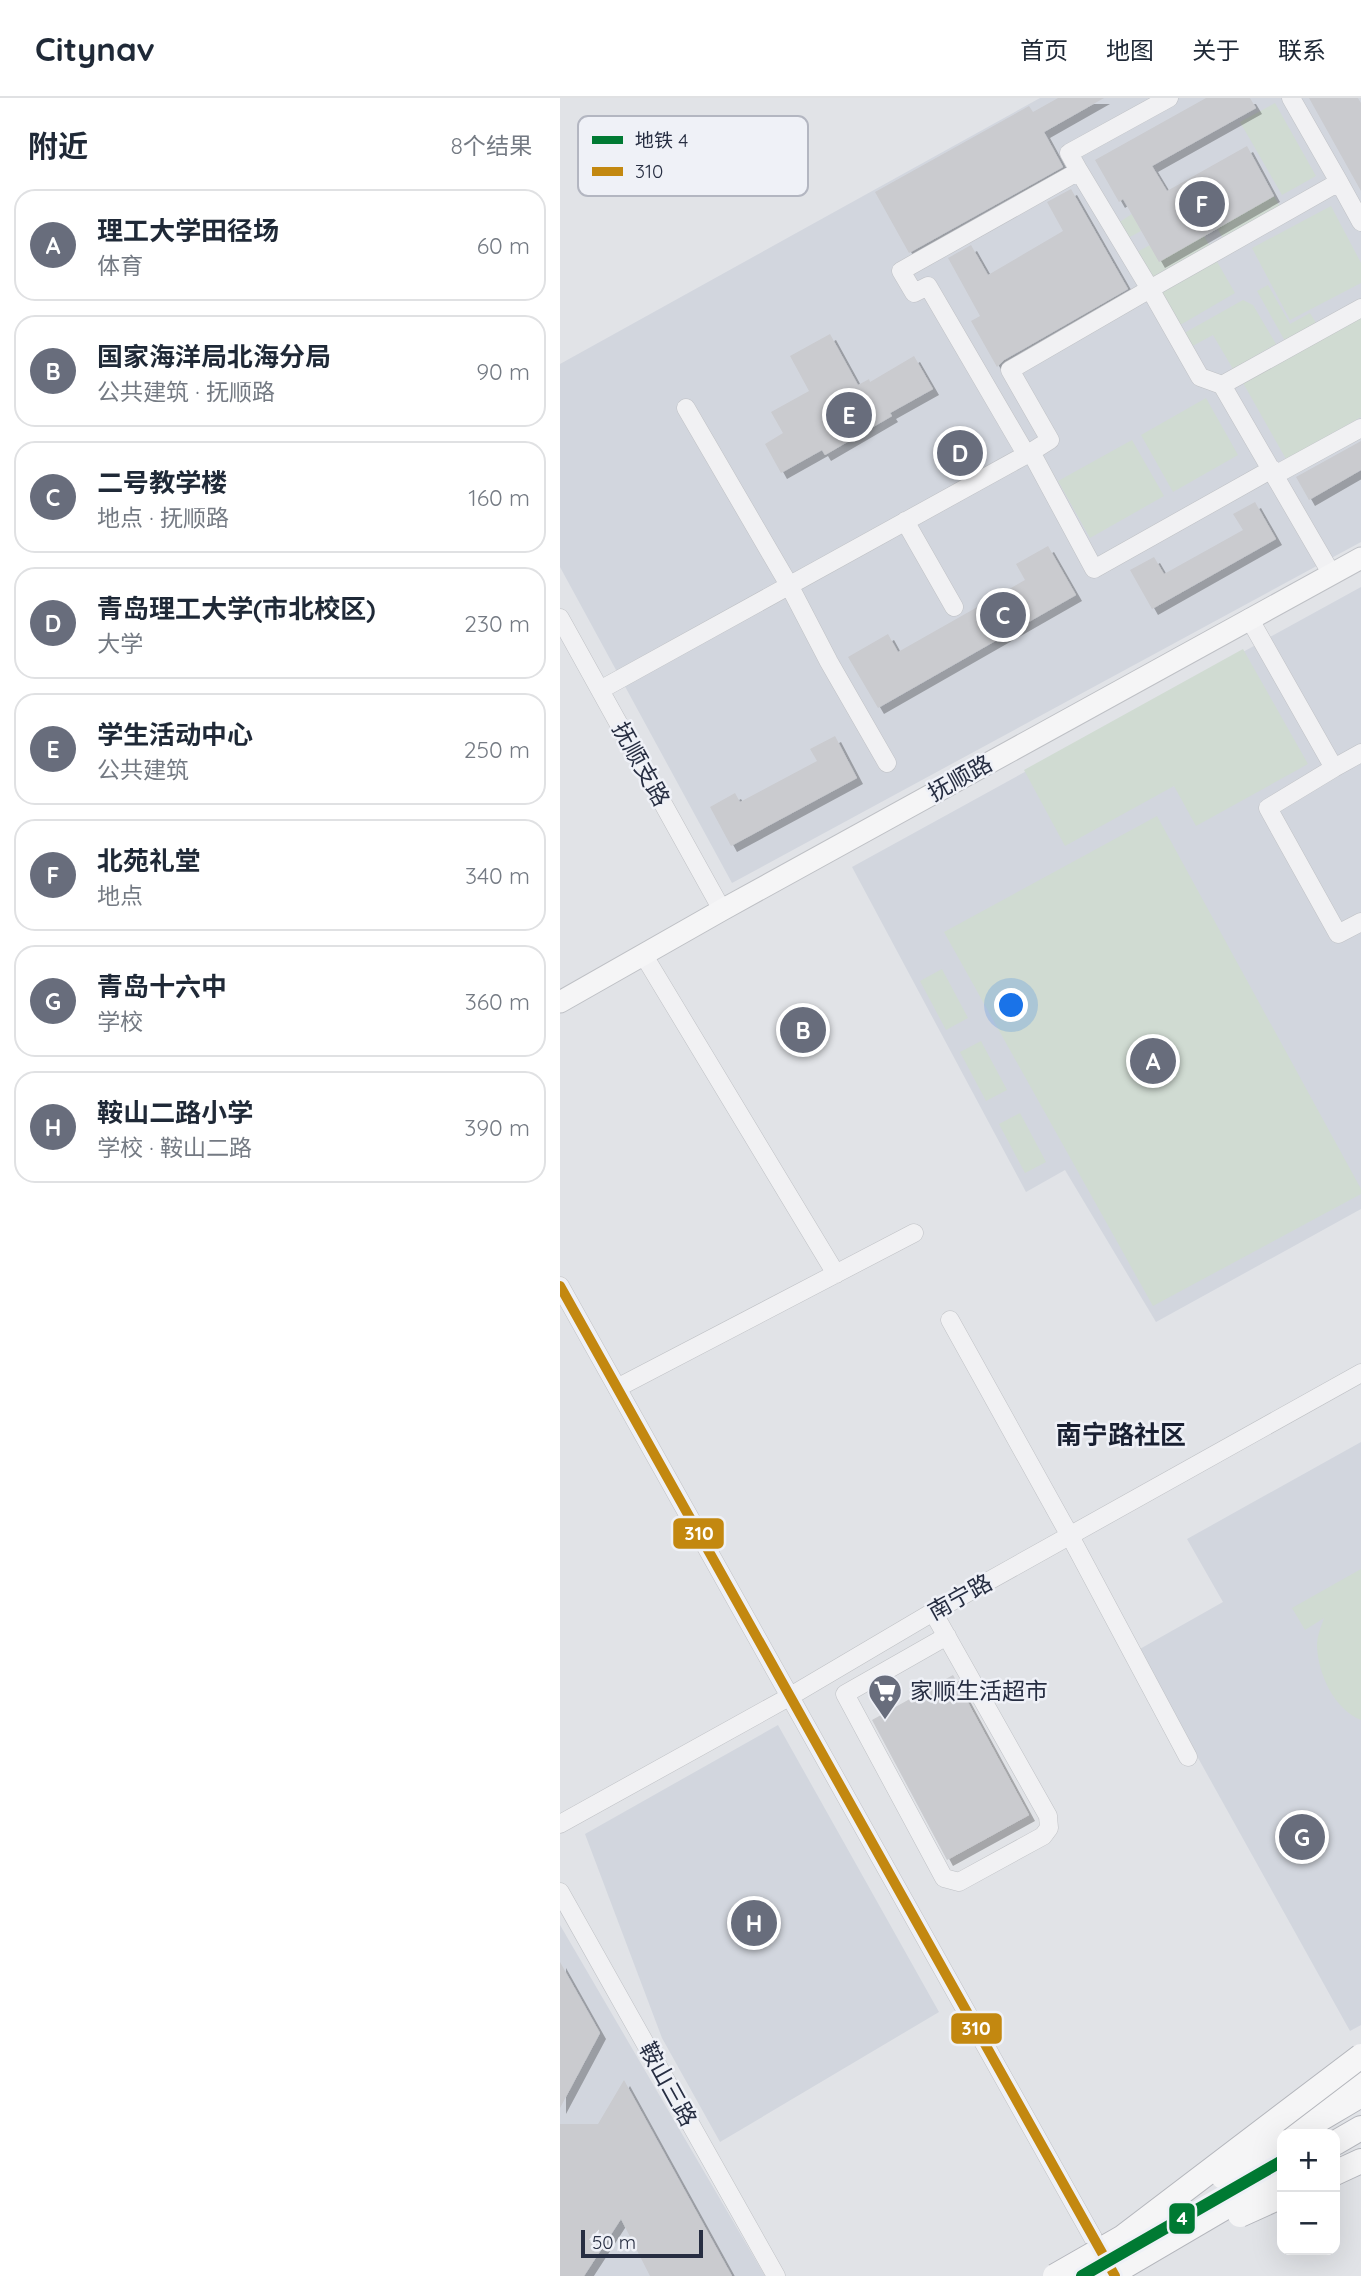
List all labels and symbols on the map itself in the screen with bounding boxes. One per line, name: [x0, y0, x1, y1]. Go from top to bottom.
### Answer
legend: [578, 116, 808, 196]
text: 地铁 4: [635, 128, 688, 152]
text: 310: [635, 159, 663, 183]
pin: F: [1179, 178, 1225, 230]
pin: E: [826, 389, 872, 441]
pin: D: [937, 427, 983, 479]
pin: C: [980, 589, 1026, 641]
street label: 抚顺支路: [606, 716, 676, 811]
street label: 抚顺路: [923, 748, 997, 807]
your location: [994, 988, 1028, 1022]
pin: B: [780, 1004, 826, 1056]
pin: A: [1130, 1035, 1176, 1087]
district label: 南宁路社区: [1056, 1418, 1186, 1451]
line badge: 310: [672, 1517, 725, 1550]
text: 310: [684, 1521, 714, 1545]
street label: 南宁路: [923, 1567, 997, 1626]
supermarket icon: 家顺生活超市: [866, 1672, 904, 1721]
place label: 家顺生活超市: [910, 1676, 1048, 1705]
pin: G: [1279, 1811, 1325, 1863]
pin: H: [731, 1897, 777, 1949]
line badge: 310: [950, 2012, 1003, 2045]
text: 310: [961, 2016, 991, 2040]
street label: 鞍山三路: [633, 2036, 703, 2131]
line badge: 4: [1168, 2202, 1196, 2235]
text: 4: [1176, 2206, 1188, 2230]
scale bar: [581, 2227, 704, 2259]

